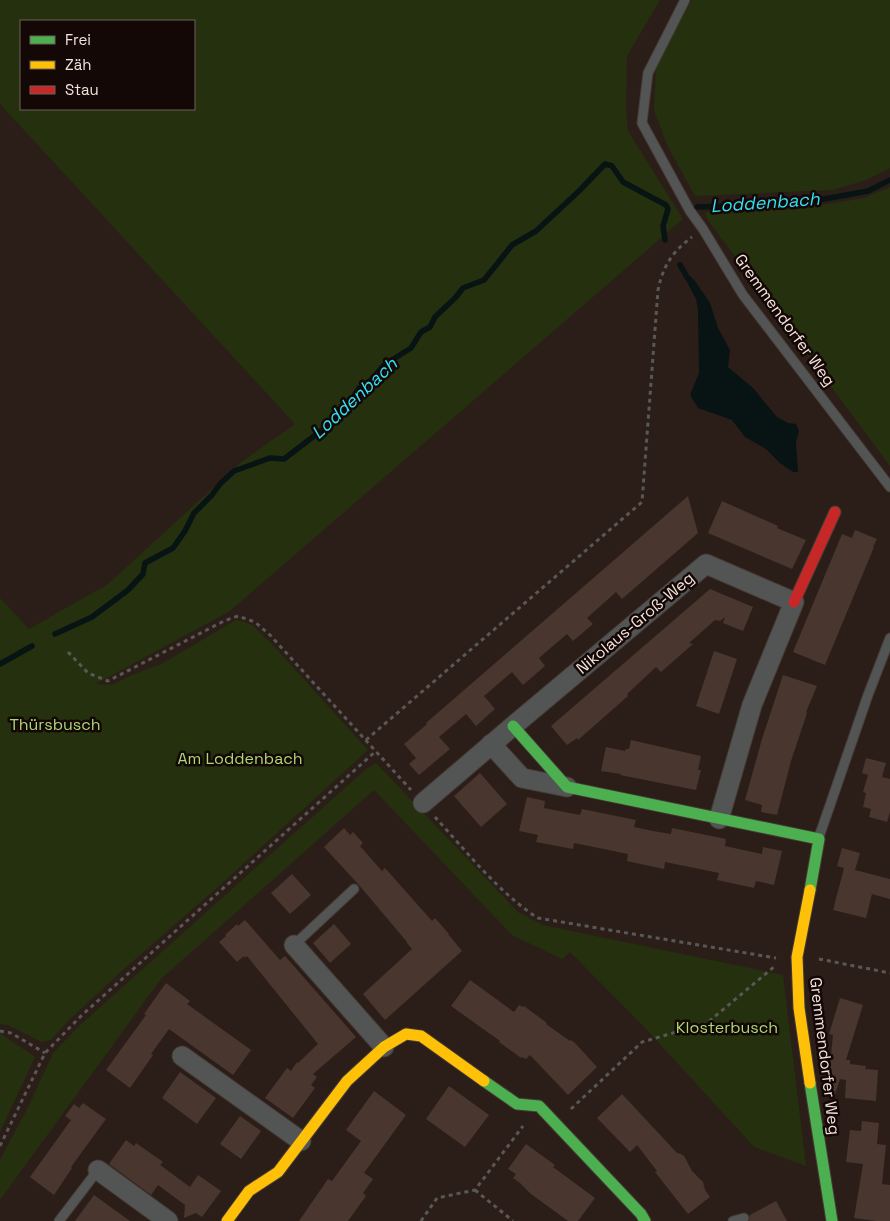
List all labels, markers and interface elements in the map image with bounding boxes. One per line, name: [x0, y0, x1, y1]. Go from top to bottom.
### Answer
legend: [20, 20, 195, 110]
text: Frei: [65, 30, 91, 49]
text: Zäh: [65, 55, 91, 74]
text: Stau: [65, 80, 99, 99]
water label: Loddenbach: [710, 187, 821, 217]
street label: Gremmendorfer Weg: [730, 250, 840, 390]
water label: Loddenbach: [306, 352, 402, 444]
street label: Nikolaus-Groß-Weg: [572, 567, 698, 679]
park label: Thürsbusch: [9, 714, 101, 735]
park label: Am Loddenbach: [177, 748, 303, 769]
street label: Gremmendorfer Weg: [805, 976, 845, 1136]
park label: Klosterbusch: [676, 1017, 778, 1038]

